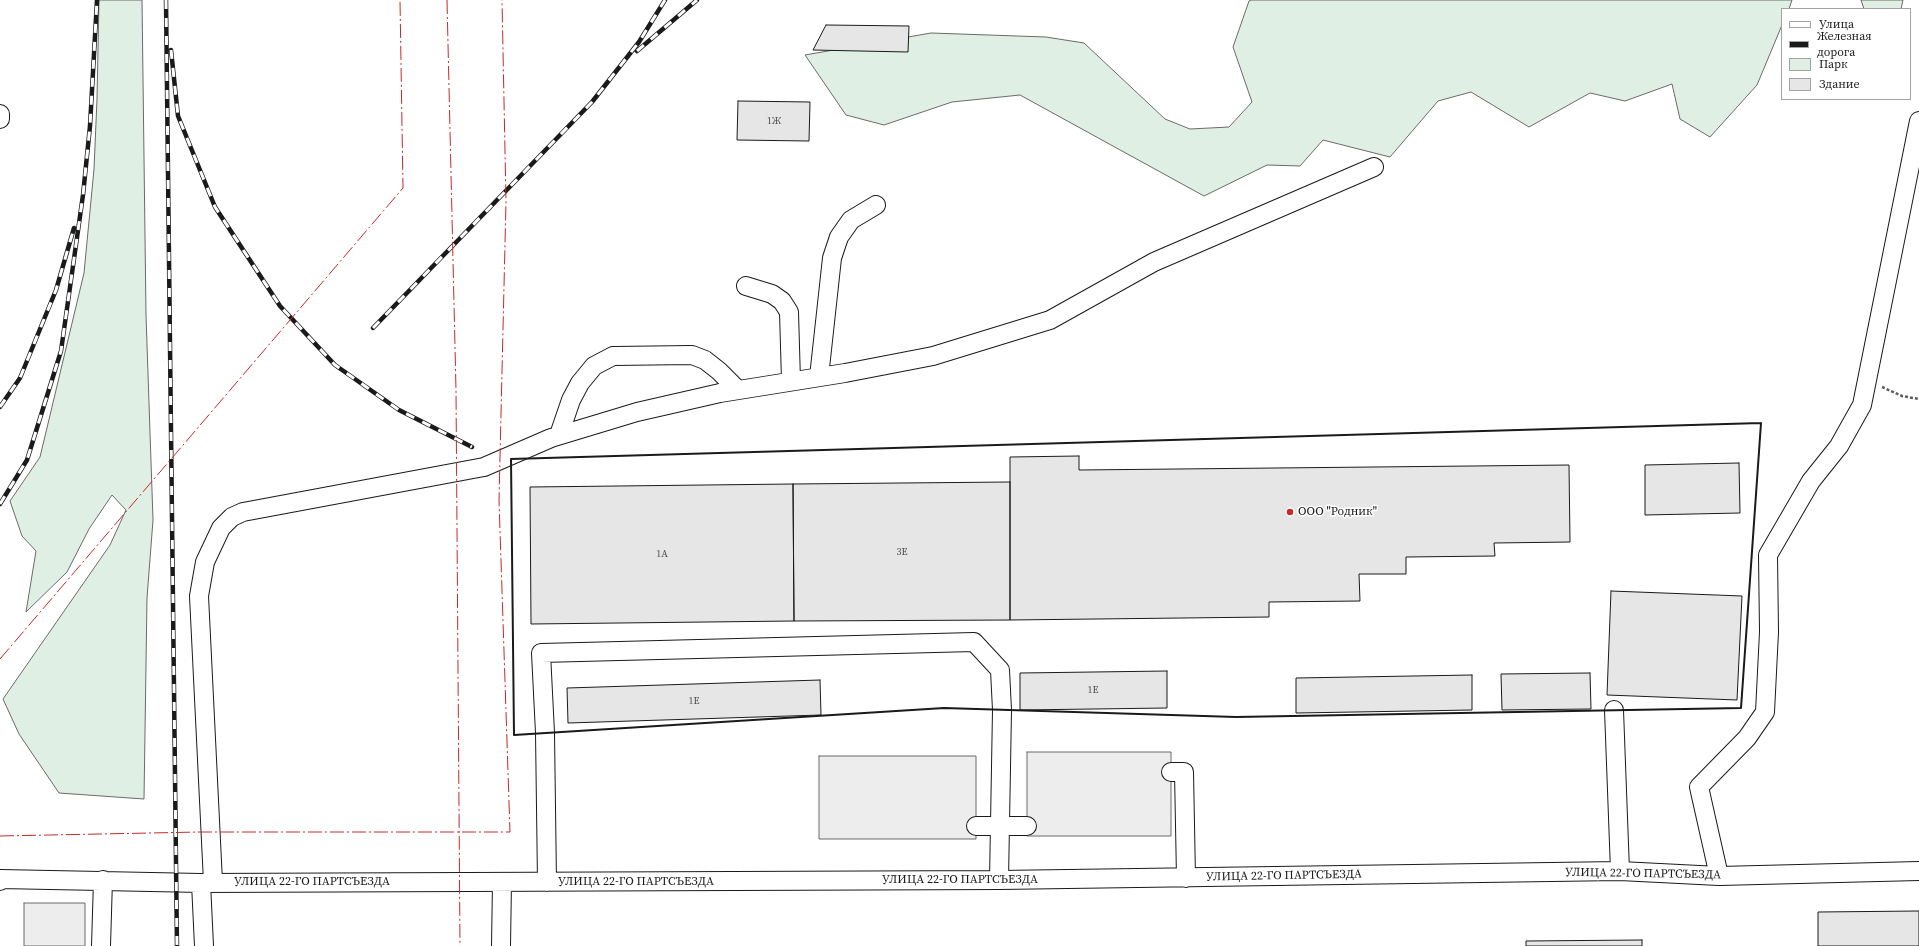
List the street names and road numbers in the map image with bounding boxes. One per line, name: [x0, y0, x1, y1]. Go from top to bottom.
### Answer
street label: УЛИЦА 22-ГО ПАРТСЪЕЗДА: [1565, 865, 1721, 883]
street label: УЛИЦА 22-ГО ПАРТСЪЕЗДА: [1206, 867, 1362, 885]
street label: УЛИЦА 22-ГО ПАРТСЪЕЗДА: [882, 873, 1038, 887]
street label: УЛИЦА 22-ГО ПАРТСЪЕЗДА: [234, 875, 390, 889]
street label: УЛИЦА 22-ГО ПАРТСЪЕЗДА: [558, 875, 714, 889]

